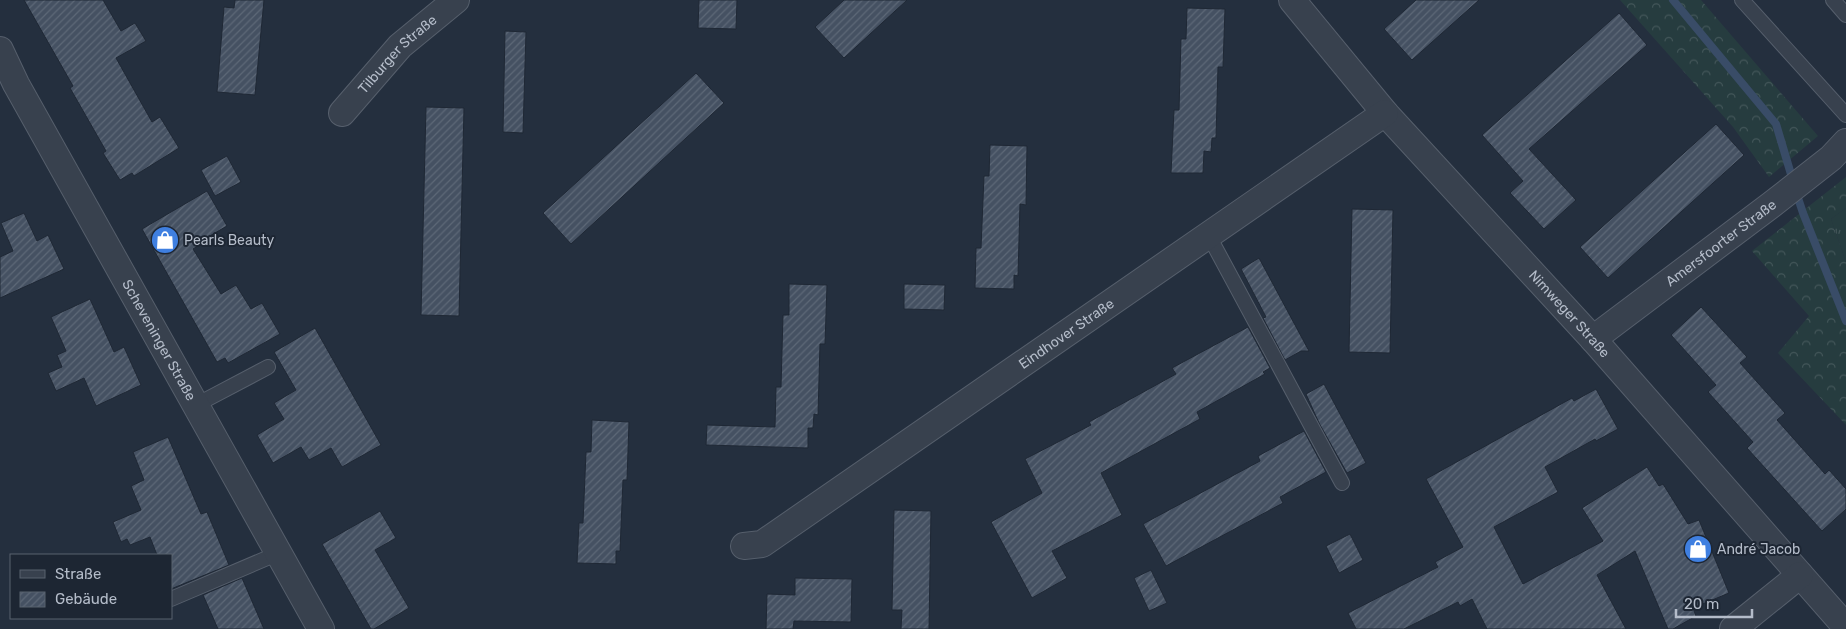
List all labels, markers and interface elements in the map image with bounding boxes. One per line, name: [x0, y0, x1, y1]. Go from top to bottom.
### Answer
street label: Tilburger Straße: [354, 11, 440, 97]
street label: Amersfoorter Straße: [1662, 196, 1780, 290]
shop icon: Pearls Beauty: [150, 225, 180, 255]
place label: Pearls Beauty: [184, 232, 275, 249]
street label: Nimweger Straße: [1525, 267, 1614, 361]
street label: Scheveninger Straße: [119, 276, 200, 404]
street label: Eindhover Straße: [1015, 295, 1117, 372]
shop icon: André Jacob: [1683, 534, 1713, 564]
place label: André Jacob: [1717, 541, 1800, 558]
legend: [10, 554, 172, 619]
text: Straße: [55, 565, 101, 583]
scale bar: [1676, 586, 1752, 618]
text: Gebäude: [55, 590, 117, 608]
text: 20 m: [1684, 595, 1719, 613]

